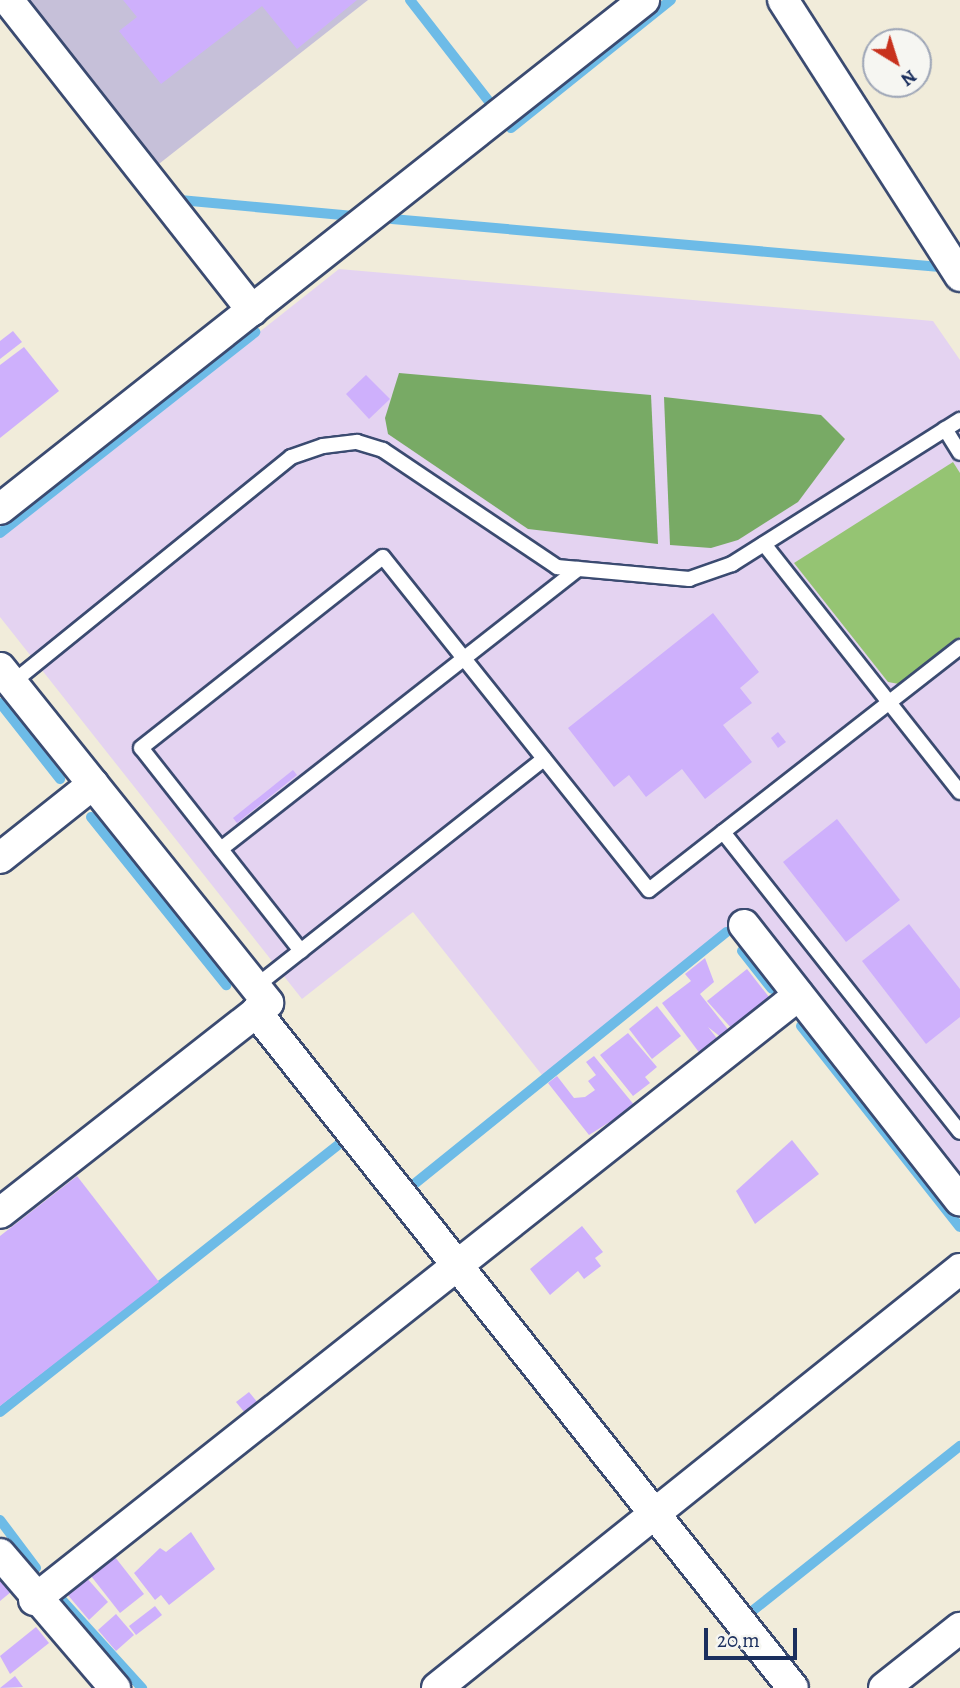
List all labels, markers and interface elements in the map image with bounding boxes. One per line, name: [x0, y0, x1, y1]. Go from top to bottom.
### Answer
north arrow: [862, 28, 932, 98]
text: N: [895, 63, 922, 92]
scale bar: [708, 1614, 801, 1658]
text: 20 m: [717, 1626, 760, 1654]

